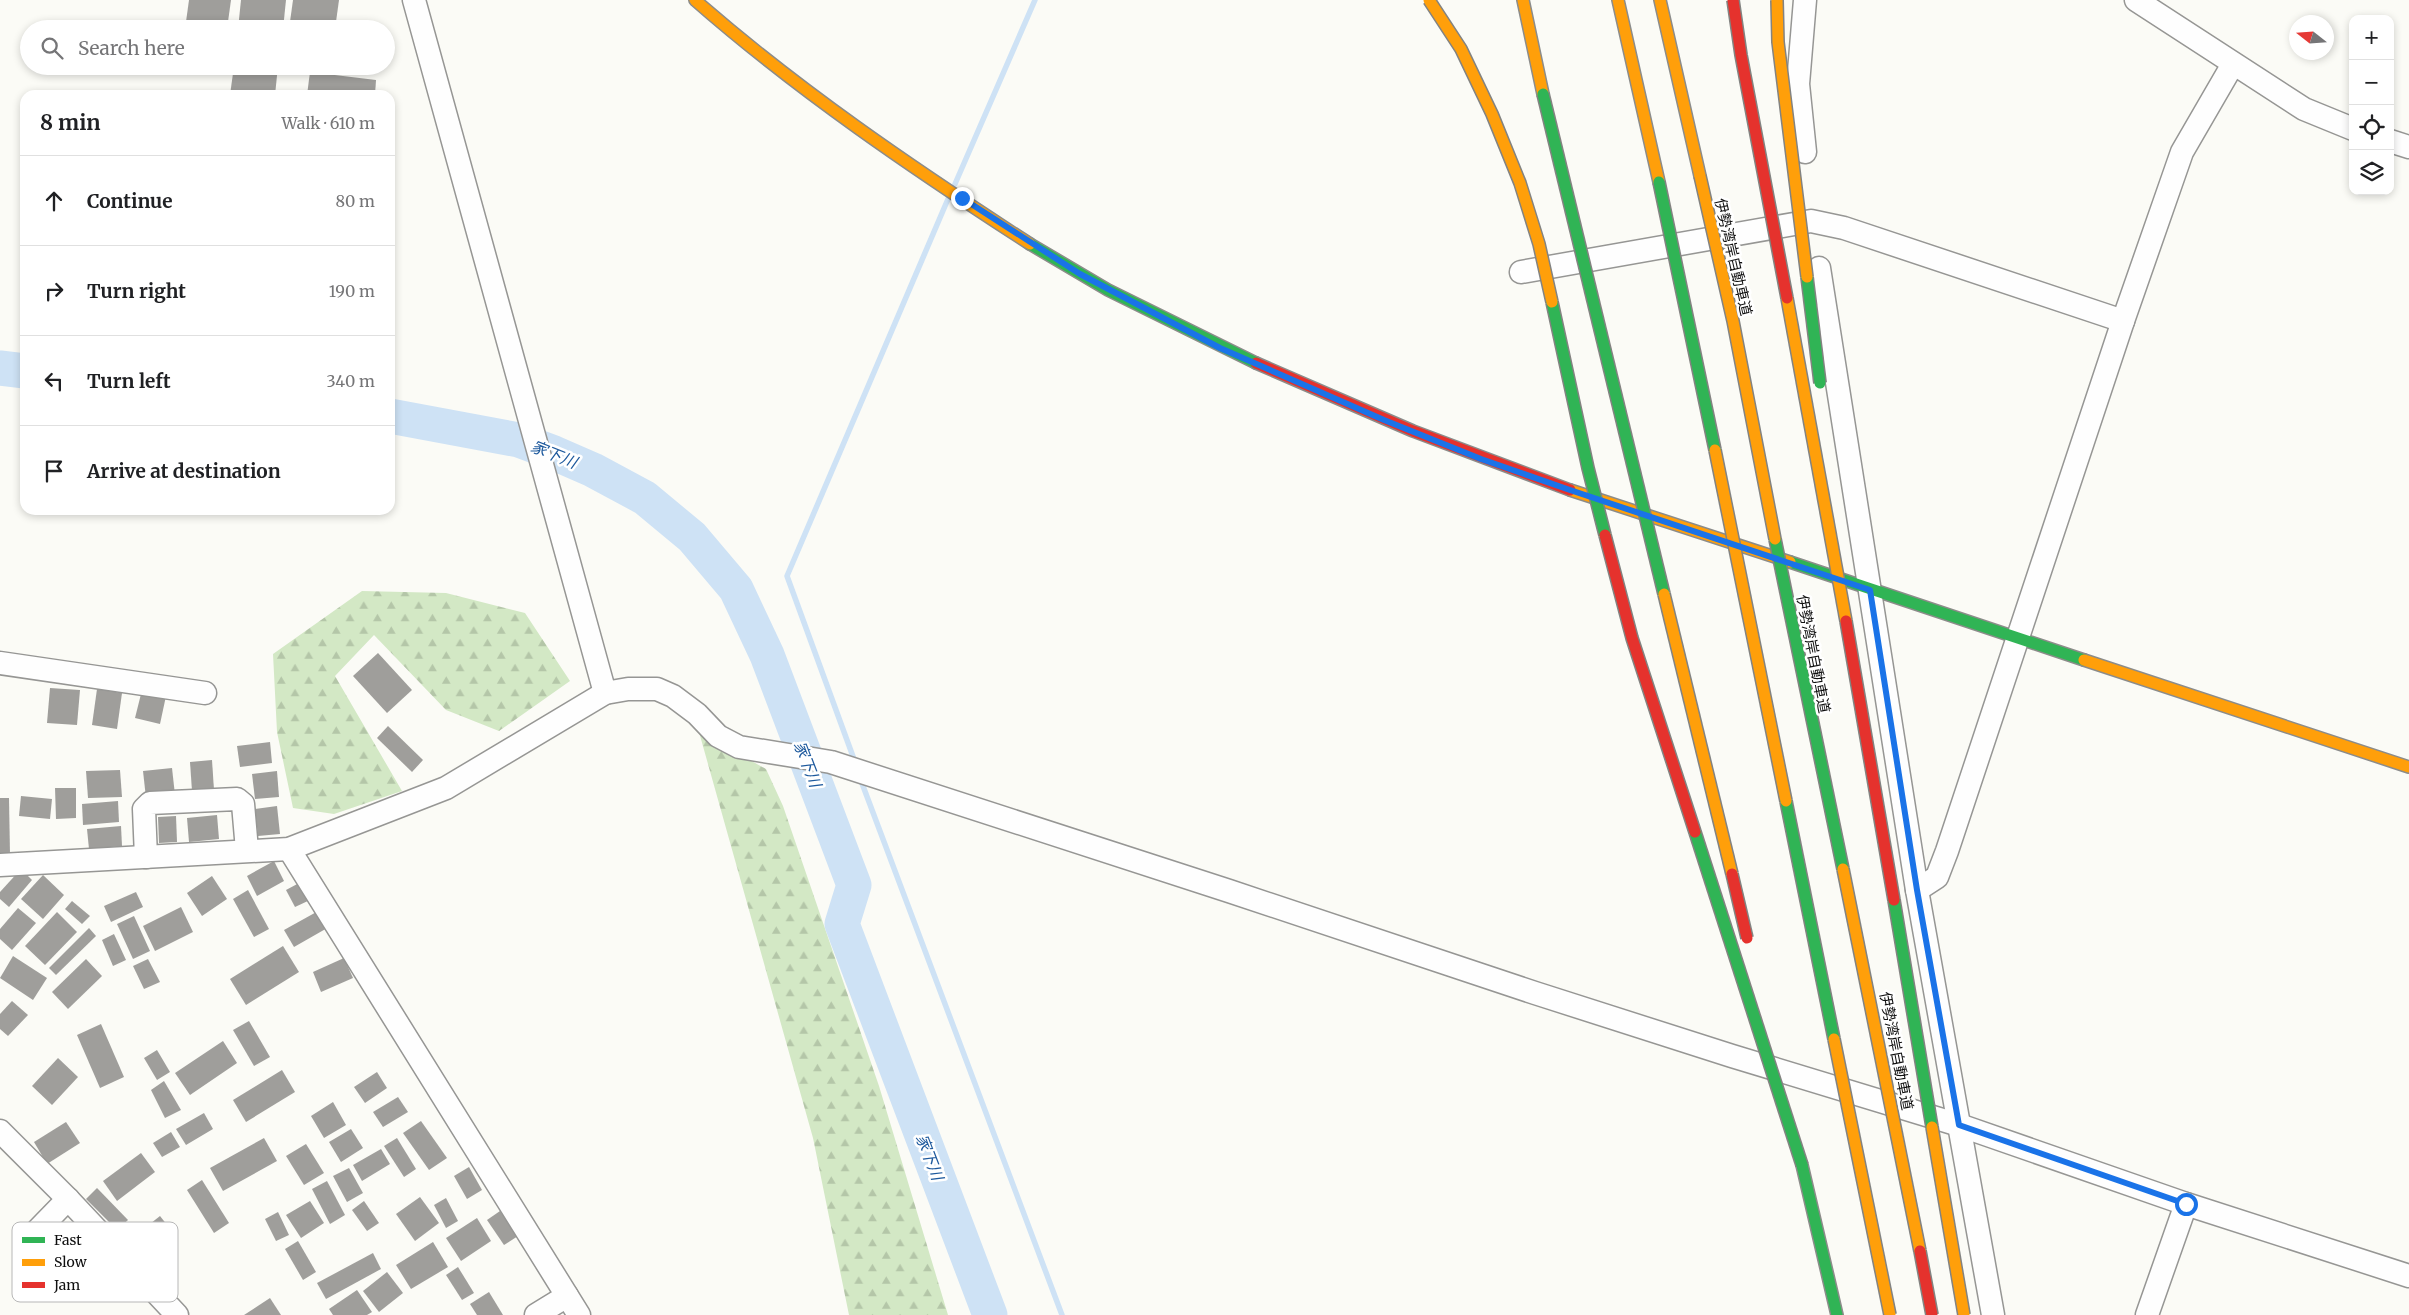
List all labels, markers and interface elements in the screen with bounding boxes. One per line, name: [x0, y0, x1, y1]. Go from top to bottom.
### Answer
north arrow: [2289, 15, 2334, 60]
map controls: [2349, 15, 2394, 195]
button: +: [2349, 15, 2394, 60]
search box: [20, 20, 395, 75]
icon: search: [38, 34, 66, 62]
text: Search here: [78, 36, 185, 60]
button: −: [2349, 60, 2394, 105]
button: locate: [2349, 105, 2394, 150]
text: 8 min: [40, 109, 101, 136]
text: Walk · 610 m: [281, 113, 375, 133]
button: layers: [2349, 150, 2394, 195]
icon: ahead: [40, 187, 68, 215]
route end: [951, 187, 974, 210]
text: Continue: [87, 189, 173, 213]
text: 80 m: [336, 191, 375, 211]
street label: 伊勢湾岸自動車道: [1711, 196, 1756, 317]
icon: right: [40, 277, 68, 305]
text: Turn right: [87, 279, 186, 303]
text: 190 m: [329, 281, 375, 301]
icon: left: [40, 367, 68, 395]
text: Turn left: [87, 369, 171, 393]
text: 340 m: [326, 371, 375, 391]
water label: 家下川: [528, 436, 582, 473]
icon: arrive: [40, 457, 68, 485]
text: Arrive at destination: [87, 459, 281, 483]
street label: 伊勢湾岸自動車道: [1793, 593, 1834, 715]
water label: 家下川: [790, 738, 827, 792]
street label: 伊勢湾岸自動車道: [1876, 990, 1917, 1112]
water label: 家下川: [912, 1131, 949, 1185]
route start: [2175, 1193, 2198, 1216]
legend: [12, 1222, 178, 1302]
text: Fast: [54, 1231, 82, 1249]
text: Slow: [54, 1253, 87, 1271]
text: Jam: [53, 1276, 80, 1294]

